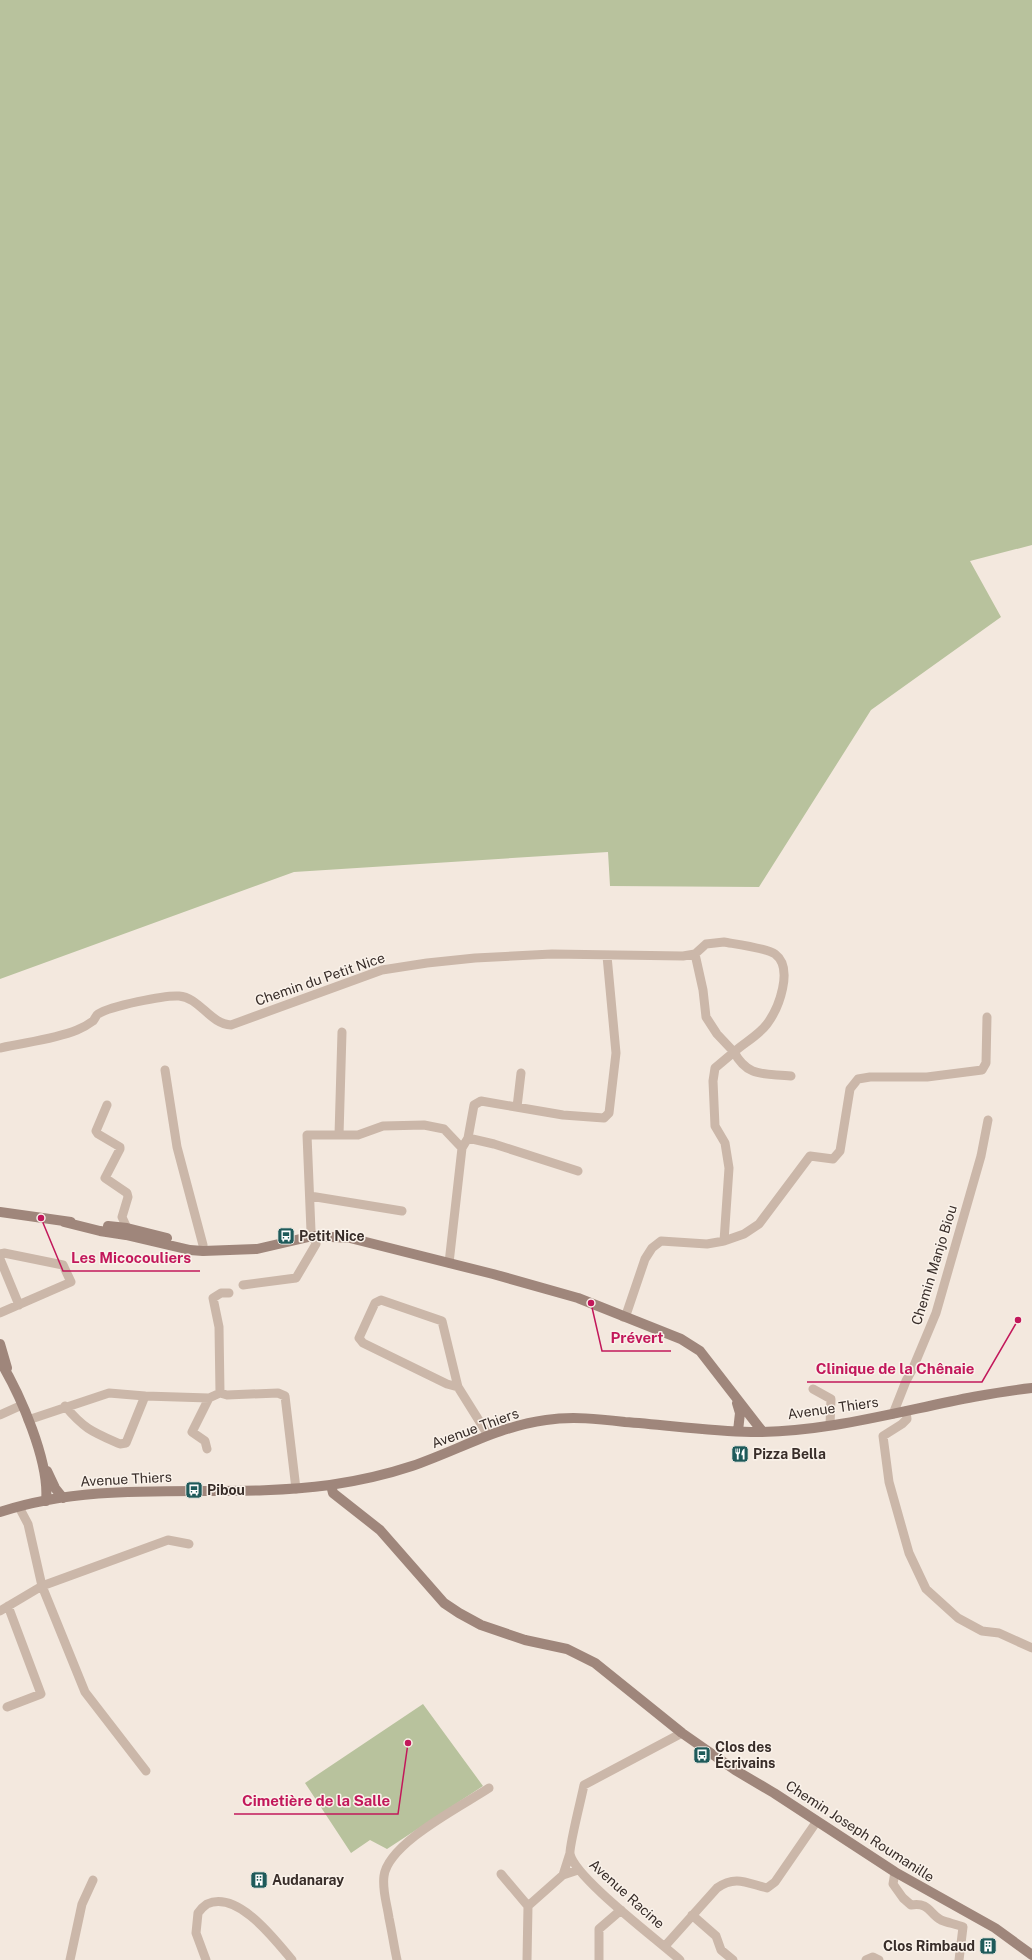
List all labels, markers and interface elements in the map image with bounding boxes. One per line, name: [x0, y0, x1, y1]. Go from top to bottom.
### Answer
street label: Chemin du Petit Nice: [253, 949, 387, 1009]
street label: Chemin Manjo Biou: [908, 1203, 960, 1327]
bus stop icon: Petit Nice: [276, 1226, 296, 1246]
place label: Petit Nice: [299, 1228, 365, 1244]
callout: Les Micocouliers: [63, 1244, 200, 1271]
text: Les Micocouliers: [71, 1249, 191, 1266]
callout: Prévert: [602, 1324, 671, 1351]
text: Prévert: [611, 1329, 663, 1346]
callout: Clinique de la Chênaie: [807, 1355, 982, 1382]
text: Clinique de la Chênaie: [816, 1360, 974, 1377]
street label: Avenue Thiers: [786, 1394, 880, 1422]
street label: Avenue Thiers: [429, 1405, 521, 1451]
restaurant icon: Pizza Bella: [730, 1444, 750, 1464]
place label: Pizza Bella: [753, 1446, 826, 1462]
street label: Avenue Thiers: [80, 1469, 172, 1489]
bus stop icon: Pibou: [184, 1480, 204, 1500]
place label: Pibou: [207, 1482, 245, 1498]
place label: Clos des Écrivains: [715, 1739, 775, 1771]
bus stop icon: Clos des Écrivains: [692, 1745, 712, 1765]
street label: Chemin Joseph Roumanille: [783, 1777, 937, 1885]
callout: Cimetière de la Salle: [234, 1787, 398, 1814]
text: Cimetière de la Salle: [242, 1792, 390, 1809]
street label: Avenue Racine: [586, 1856, 668, 1932]
building icon: Audanaray: [249, 1870, 269, 1890]
place label: Audanaray: [272, 1872, 344, 1888]
building icon: Clos Rimbaud: [978, 1936, 998, 1956]
place label: Clos Rimbaud: [883, 1938, 975, 1954]

